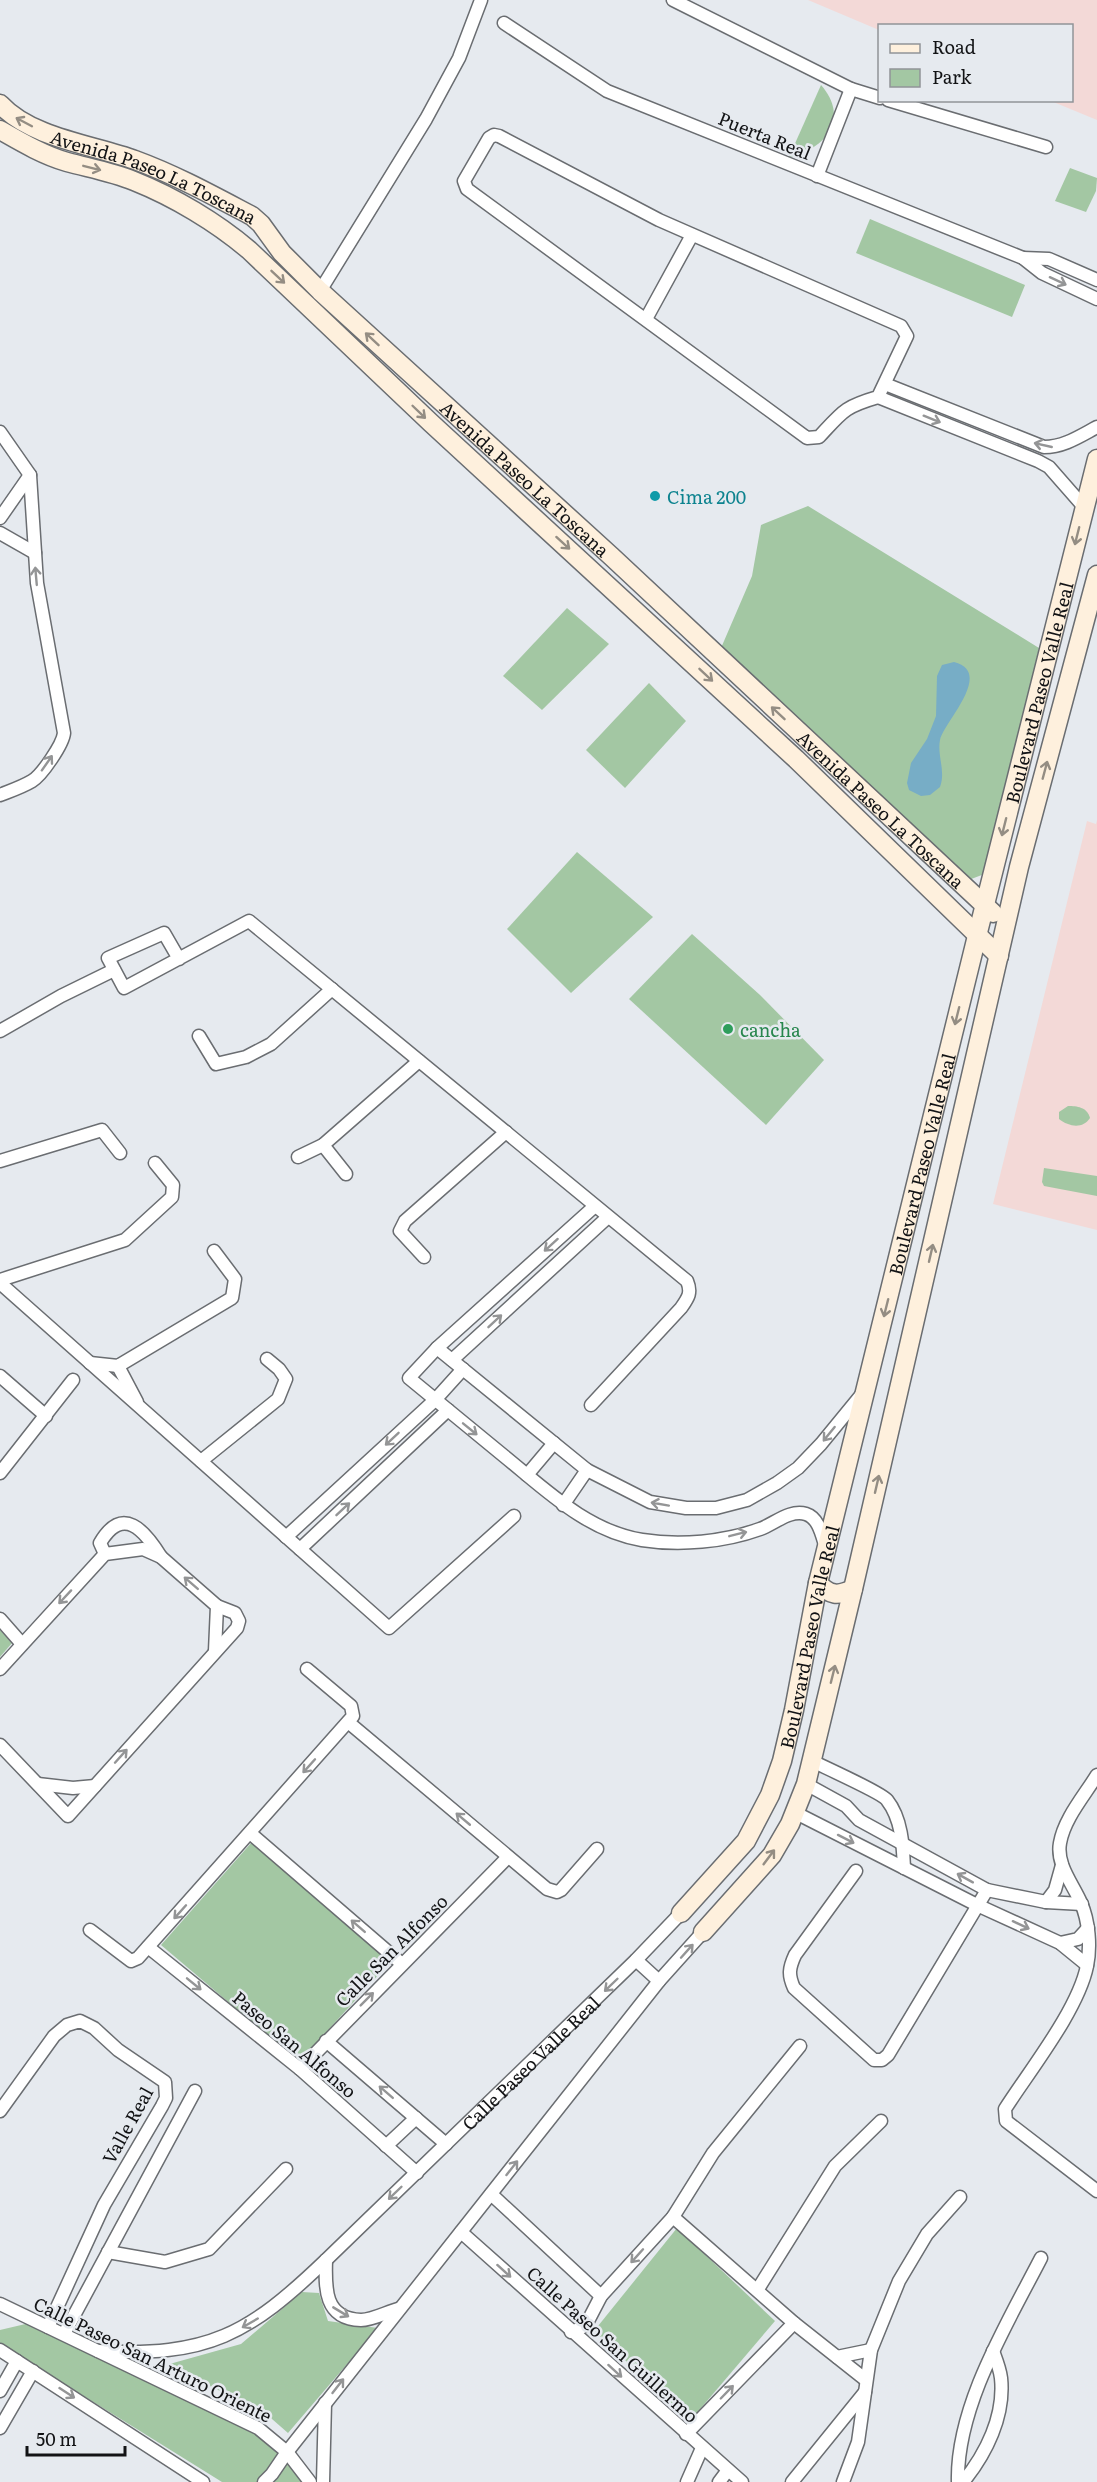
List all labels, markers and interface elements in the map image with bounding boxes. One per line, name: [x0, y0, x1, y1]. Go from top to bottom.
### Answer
legend: [878, 24, 1073, 102]
text: Road: [932, 33, 976, 60]
text: Park: [932, 63, 973, 90]
street label: Puerta Real: [715, 104, 815, 166]
one-way arrow: [16, 116, 33, 128]
street label: Avenida Paseo La Toscana: [47, 122, 262, 230]
one-way arrow: [82, 162, 101, 174]
one-way arrow: [270, 270, 285, 284]
one-way arrow: [1049, 275, 1067, 287]
one-way arrow: [365, 332, 380, 346]
street label: Avenida Paseo La Toscana: [435, 394, 616, 563]
one-way arrow: [411, 404, 426, 419]
one-way arrow: [923, 414, 941, 425]
one-way arrow: [1034, 438, 1053, 450]
place label: Cima 200: [667, 483, 746, 510]
marker: Cima 200: [648, 489, 662, 503]
one-way arrow: [1070, 526, 1082, 545]
one-way arrow: [555, 536, 570, 550]
one-way arrow: [30, 567, 41, 587]
street label: Boulevard Paseo Valle Real: [997, 579, 1079, 806]
one-way arrow: [698, 668, 713, 682]
one-way arrow: [771, 706, 786, 720]
street label: Avenida Paseo La Toscana: [792, 724, 972, 894]
one-way arrow: [41, 756, 53, 772]
one-way arrow: [1040, 761, 1051, 780]
one-way arrow: [998, 817, 1010, 836]
one-way arrow: [951, 1006, 963, 1025]
place label: cancha: [740, 1016, 801, 1043]
marker: cancha: [721, 1022, 735, 1036]
street label: Boulevard Paseo Valle Real: [881, 1050, 961, 1278]
one-way arrow: [544, 1238, 559, 1252]
one-way arrow: [925, 1244, 937, 1263]
one-way arrow: [879, 1298, 891, 1317]
one-way arrow: [488, 1314, 503, 1328]
one-way arrow: [462, 1422, 478, 1435]
one-way arrow: [823, 1425, 836, 1441]
one-way arrow: [385, 1432, 400, 1446]
one-way arrow: [872, 1475, 884, 1494]
one-way arrow: [651, 1498, 671, 1509]
one-way arrow: [335, 1502, 350, 1516]
street label: Boulevard Paseo Valle Real: [772, 1522, 845, 1751]
one-way arrow: [728, 1528, 747, 1540]
one-way arrow: [184, 1576, 199, 1590]
one-way arrow: [58, 1589, 72, 1604]
one-way arrow: [827, 1665, 839, 1684]
one-way arrow: [114, 1749, 128, 1764]
one-way arrow: [302, 1758, 316, 1773]
one-way arrow: [455, 1813, 471, 1826]
one-way arrow: [837, 1834, 855, 1845]
one-way arrow: [763, 1849, 776, 1865]
one-way arrow: [956, 1872, 974, 1883]
street label: Calle San Alfonso: [329, 1888, 453, 2012]
one-way arrow: [173, 1904, 187, 1919]
one-way arrow: [351, 1919, 366, 1933]
one-way arrow: [1012, 1920, 1030, 1932]
one-way arrow: [680, 1944, 694, 1959]
one-way arrow: [186, 1977, 202, 1990]
one-way arrow: [603, 1978, 618, 1992]
street label: Paseo San Alfonso: [227, 1984, 363, 2104]
street label: Calle Paseo Valle Real: [455, 1989, 605, 2136]
one-way arrow: [360, 1992, 375, 2007]
street label: Valle Real: [95, 2082, 159, 2168]
one-way arrow: [379, 2085, 394, 2099]
one-way arrow: [505, 2160, 518, 2176]
one-way arrow: [388, 2186, 403, 2201]
one-way arrow: [630, 2248, 644, 2263]
street label: Calle Paseo San Guillermo: [521, 2259, 705, 2429]
one-way arrow: [497, 2264, 512, 2278]
street label: Calle Paseo San Arturo Oriente: [29, 2289, 277, 2429]
one-way arrow: [332, 2306, 349, 2318]
one-way arrow: [242, 2317, 259, 2329]
one-way arrow: [607, 2364, 622, 2378]
one-way arrow: [332, 2379, 345, 2395]
one-way arrow: [719, 2384, 734, 2399]
one-way arrow: [58, 2387, 75, 2399]
scale bar: [27, 2419, 124, 2457]
text: 50 m: [36, 2425, 77, 2452]

